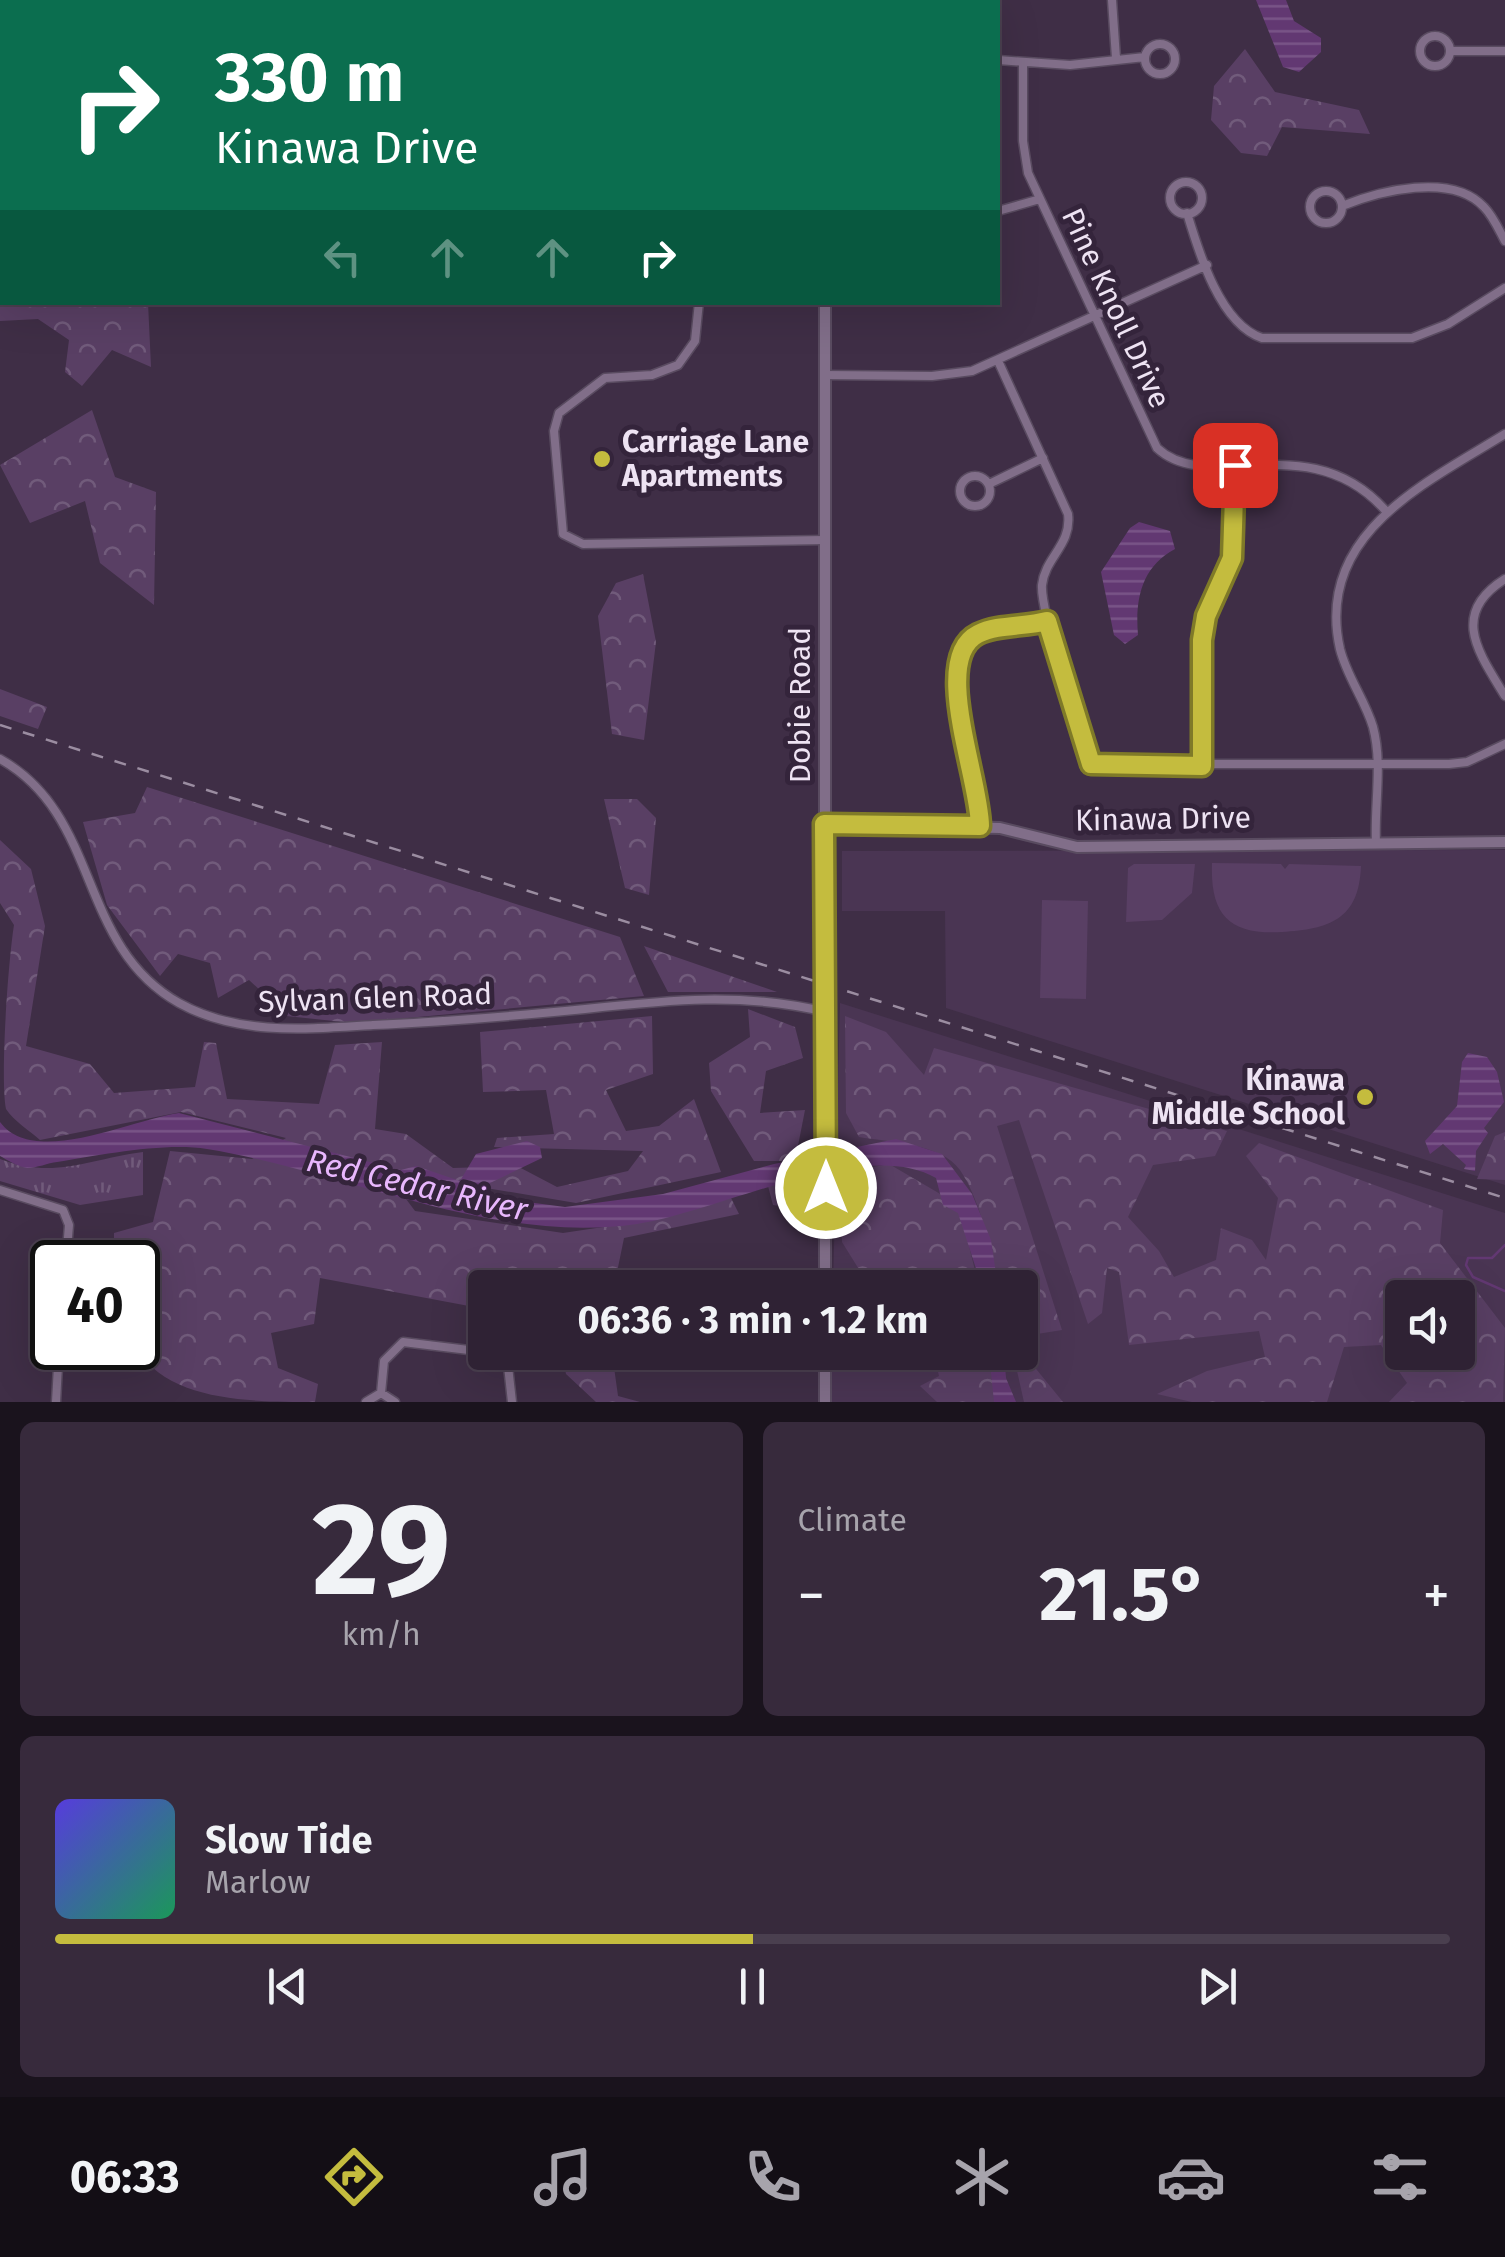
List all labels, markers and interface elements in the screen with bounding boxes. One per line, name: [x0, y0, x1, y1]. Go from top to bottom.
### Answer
text: 330 m: [215, 36, 405, 120]
icon: right: [50, 40, 180, 170]
text: Kinawa Drive: [215, 121, 478, 175]
street label: Pine Knoll Drive: [1054, 202, 1178, 414]
icon: left: [315, 230, 370, 285]
icon: ahead: [420, 230, 475, 285]
icon: ahead: [525, 230, 580, 285]
icon: right: [630, 230, 685, 285]
pin: [1193, 423, 1278, 508]
place label: Carriage Lane Apartments: [621, 424, 809, 494]
icon: arrive: [1208, 438, 1263, 493]
marker: Carriage Lane Apartments: [591, 448, 613, 470]
street label: Dobie Road: [782, 627, 818, 783]
street label: Kinawa Drive: [1075, 799, 1251, 839]
street label: Sylvan Glen Road: [257, 976, 493, 1020]
place label: Kinawa Middle School: [1152, 1062, 1345, 1132]
marker: Kinawa Middle School: [1354, 1086, 1376, 1108]
position arrow: [774, 1136, 878, 1240]
water label: Red Cedar River: [303, 1141, 533, 1229]
speed limit sign: 40: [30, 1240, 160, 1370]
map controls: [1385, 1280, 1475, 1370]
button: sound: [1385, 1280, 1475, 1370]
text: 06:36 · 3 min · 1.2 km: [578, 1297, 928, 1343]
text: 29: [312, 1472, 451, 1628]
text: Climate: [798, 1501, 907, 1539]
text: 21.5°: [1039, 1550, 1208, 1640]
text: −: [798, 1563, 825, 1629]
text: +: [1423, 1563, 1450, 1629]
text: km/h: [342, 1615, 421, 1653]
text: Slow Tide: [205, 1817, 373, 1863]
text: Marlow: [205, 1863, 311, 1901]
icon: previous: [260, 1959, 315, 2014]
icon: pause: [725, 1959, 780, 2014]
icon: next: [1190, 1959, 1245, 2014]
icon: directions: [319, 2142, 389, 2212]
icon: music: [528, 2142, 598, 2212]
icon: phone: [738, 2142, 808, 2212]
icon: climate: [947, 2142, 1017, 2212]
icon: car: [1156, 2142, 1226, 2212]
icon: filters: [1365, 2142, 1435, 2212]
text: 06:33: [70, 2150, 180, 2204]

